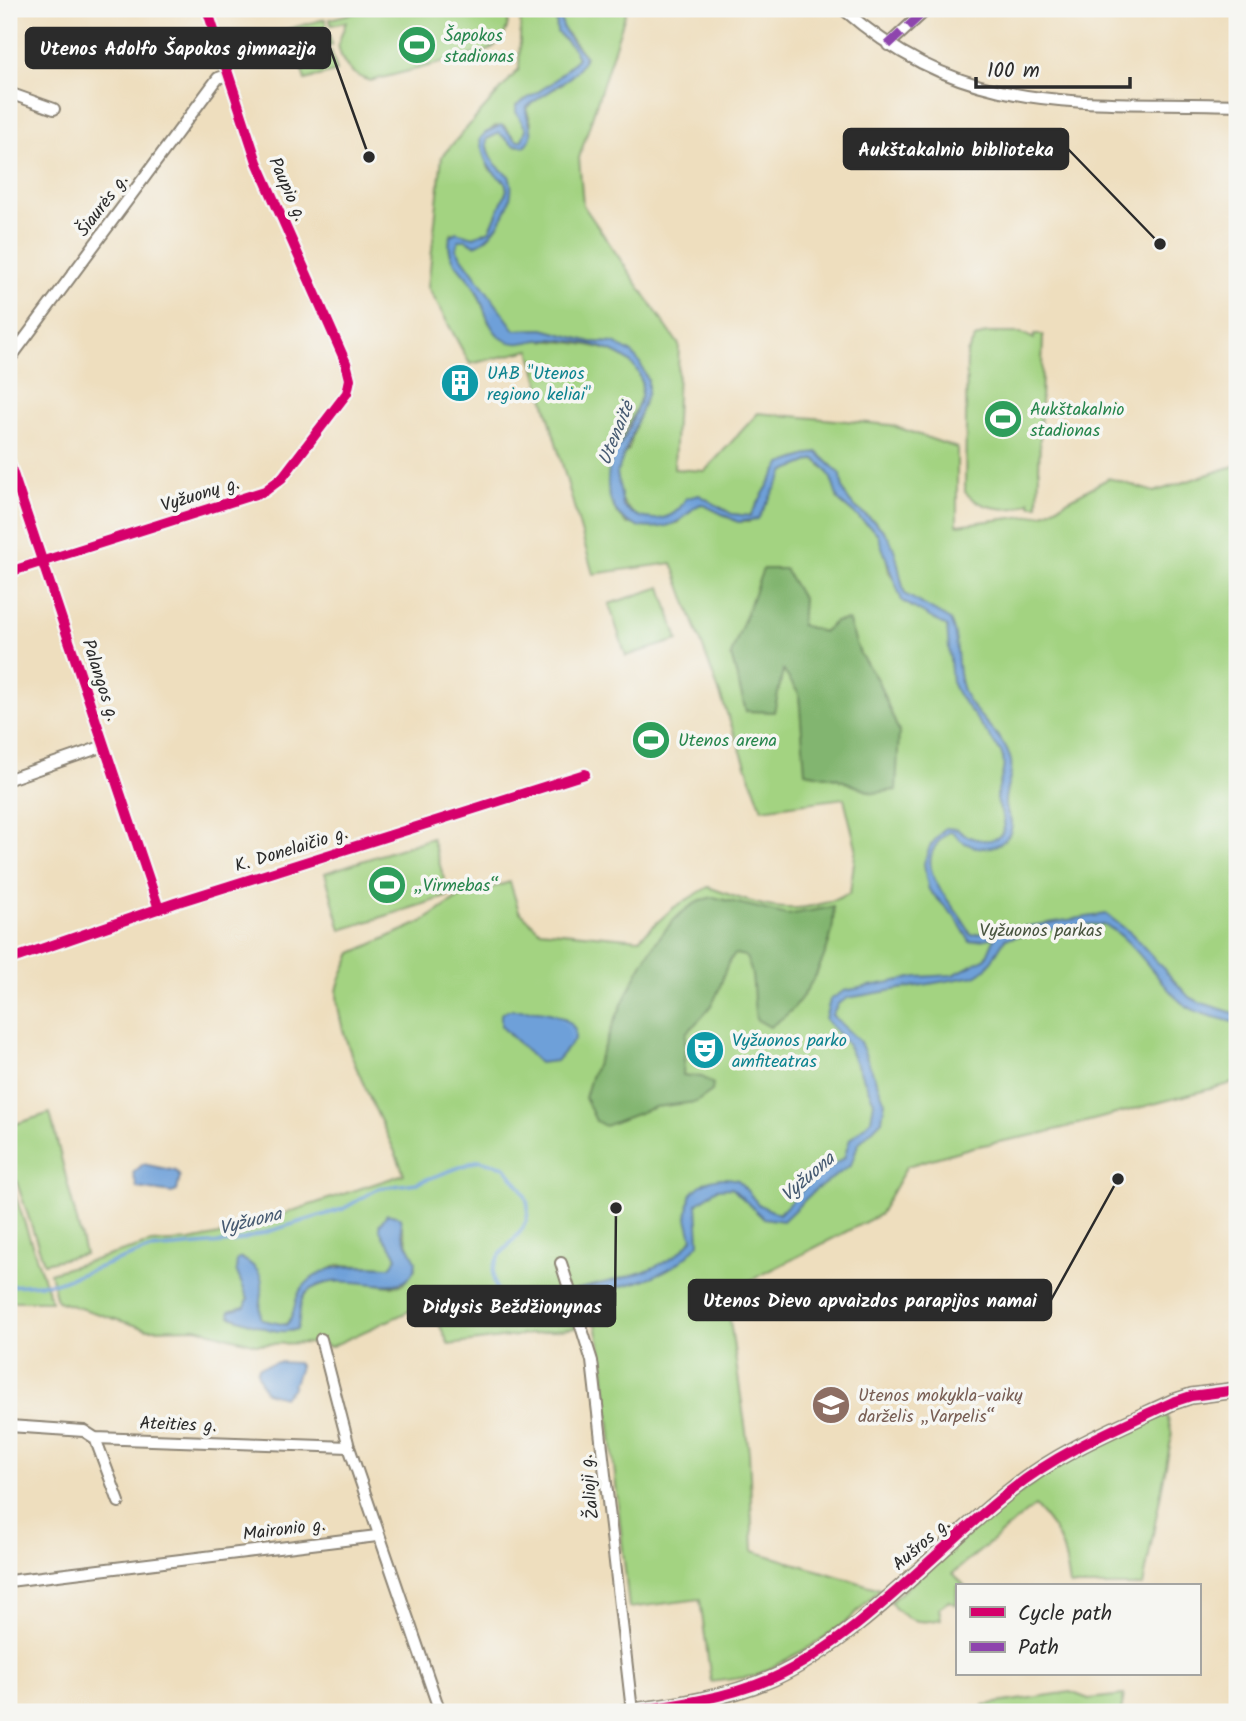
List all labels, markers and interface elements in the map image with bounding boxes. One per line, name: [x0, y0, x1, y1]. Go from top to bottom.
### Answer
place label: Šapokos stadionas: [444, 22, 515, 72]
sports icon: Šapokos stadionas: [396, 24, 438, 66]
callout: Utenos Adolfo Šapokos gimnazija: [26, 28, 330, 68]
text: Utenos Adolfo Šapokos gimnazija: [40, 35, 316, 65]
scale bar: [976, 46, 1130, 90]
text: 100 m: [987, 55, 1040, 88]
callout: Aukštakalnio biblioteka: [844, 129, 1068, 169]
text: Aukštakalnio biblioteka: [858, 136, 1054, 166]
street label: Paupio g.: [260, 153, 314, 227]
street label: Šiaurės g.: [70, 168, 137, 244]
place label: UAB "Utenos regiono keliai": [487, 360, 591, 410]
building icon: UAB "Utenos regiono keliai": [439, 362, 481, 404]
water label: Utenaitė: [590, 395, 644, 470]
place label: Aukštakalnio stadionas: [1030, 396, 1124, 446]
sports icon: Aukštakalnio stadionas: [982, 398, 1024, 440]
street label: Vyžuonų g.: [158, 470, 243, 521]
street label: Palangos g.: [73, 636, 127, 725]
sports icon: Utenos arena: [630, 719, 672, 761]
place label: Utenos arena: [678, 727, 777, 756]
street label: K. Donelaičio g.: [231, 819, 352, 881]
sports icon: „Virmebas“: [366, 864, 408, 906]
place label: „Virmebas“: [414, 872, 499, 901]
park label: Vyžuonos parkas: [980, 917, 1103, 946]
place label: Vyžuonos parko amfiteatras: [732, 1027, 847, 1077]
theatre icon: Vyžuonos parko amfiteatras: [684, 1029, 726, 1071]
water label: Vyžuona: [774, 1144, 843, 1210]
water label: Vyžuona: [216, 1199, 286, 1244]
callout: Utenos Dievo apvaizdos parapijos namai: [689, 1280, 1051, 1320]
callout: Didysis Beždžionynas: [408, 1286, 615, 1326]
text: Utenos Dievo apvaizdos parapijos namai: [703, 1287, 1038, 1317]
text: Didysis Beždžionynas: [422, 1293, 602, 1323]
place label: Utenos mokykla-vaikų darželis „Varpelis“: [858, 1382, 1023, 1432]
school or university icon: Utenos mokykla-vaikų darželis „Varpelis“: [810, 1384, 852, 1426]
street label: Ateities g.: [139, 1410, 217, 1441]
street label: Žalioji g.: [573, 1453, 608, 1521]
street label: Maironio g.: [241, 1511, 327, 1550]
street label: Aušros g.: [886, 1512, 958, 1579]
legend: [956, 1584, 1200, 1676]
text: Cycle path: [1018, 1598, 1112, 1631]
text: Path: [1018, 1632, 1059, 1665]

